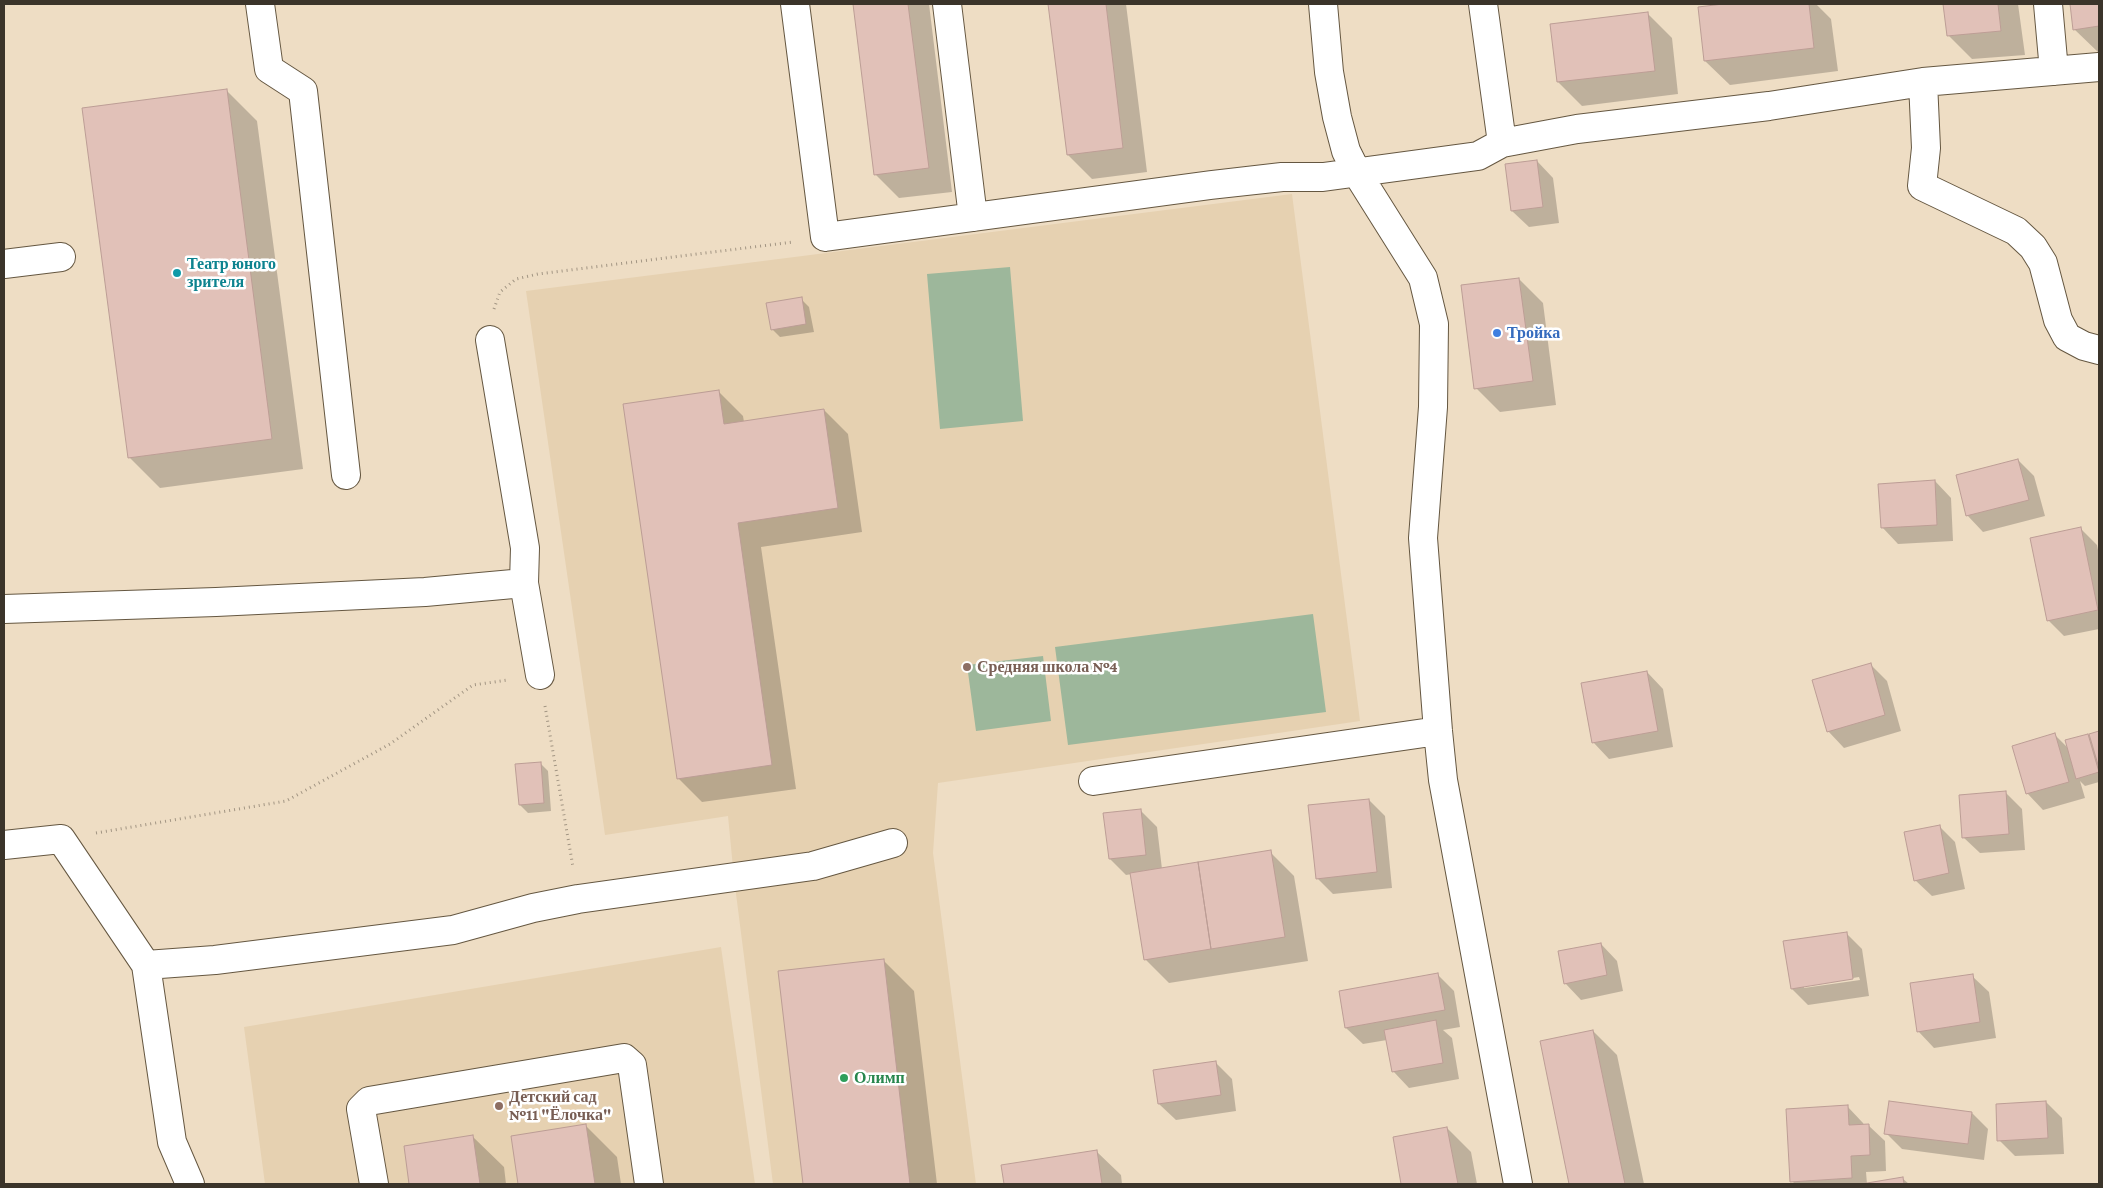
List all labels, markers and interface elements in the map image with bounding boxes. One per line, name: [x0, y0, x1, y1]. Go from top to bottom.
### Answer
place label: Театр юного зрителя: [187, 254, 276, 292]
marker: Театр юного зрителя: [171, 267, 183, 279]
place label: Тройка: [1507, 323, 1560, 343]
marker: Тройка: [1491, 327, 1503, 339]
place label: Средняя школа №4: [977, 657, 1118, 677]
marker: Средняя школа №4: [961, 661, 973, 673]
place label: Олимп: [854, 1068, 905, 1088]
marker: Олимп: [838, 1072, 850, 1084]
place label: Детский сад №11 "Ёлочка": [509, 1087, 611, 1125]
marker: Детский сад №11 "Ёлочка": [493, 1100, 505, 1112]

